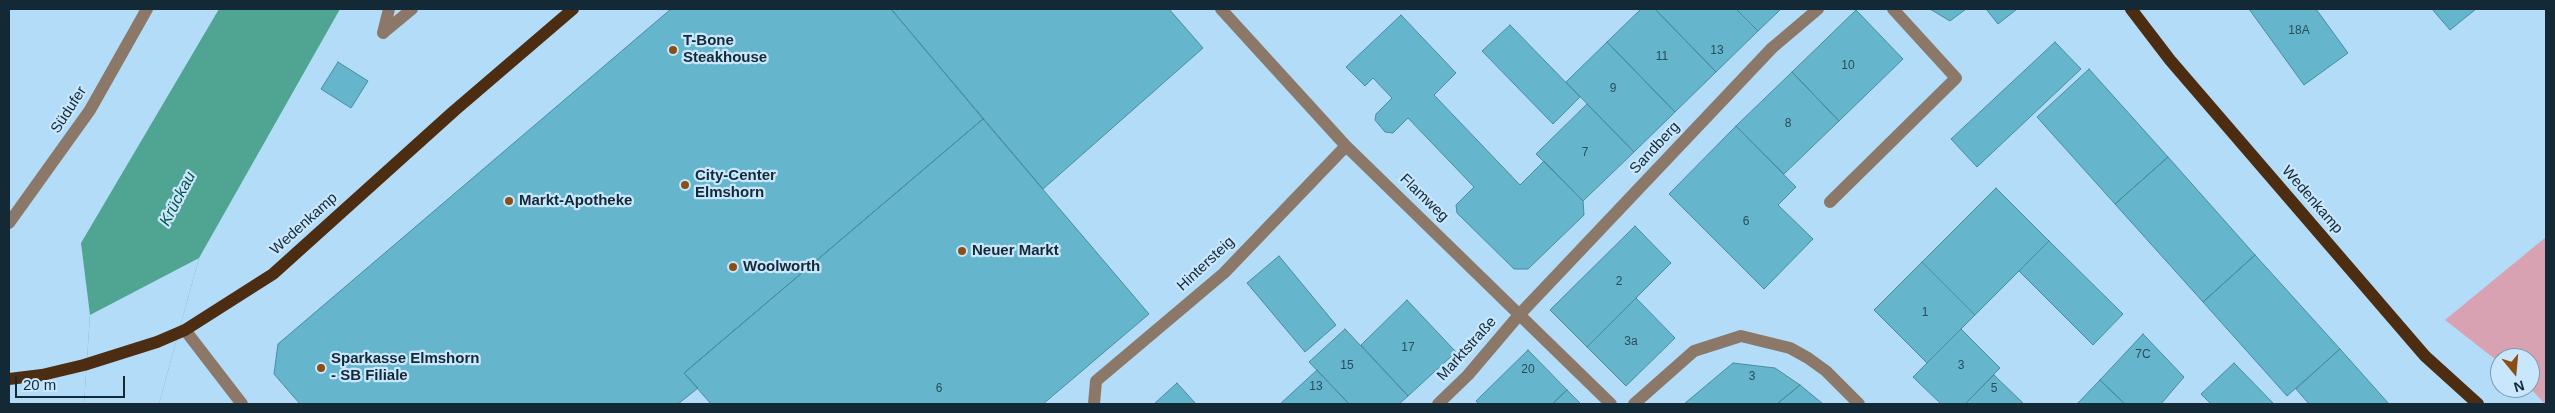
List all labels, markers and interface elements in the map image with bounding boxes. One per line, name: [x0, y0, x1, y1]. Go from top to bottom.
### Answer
house number: 18A: [2288, 24, 2310, 38]
place label: T-Bone Steakhouse: [683, 32, 767, 67]
marker: T-Bone Steakhouse: [667, 44, 679, 56]
house number: 13: [1710, 44, 1724, 58]
house number: 11: [1656, 50, 1668, 64]
house number: 10: [1841, 59, 1855, 73]
house number: 9: [1610, 82, 1616, 96]
street label: Südufer: [47, 83, 91, 137]
house number: 8: [1785, 117, 1791, 131]
street label: Sandberg: [1626, 118, 1684, 178]
house number: 7: [1582, 146, 1588, 160]
street label: Wedenkamp: [2278, 162, 2346, 238]
place label: City-Center Elmshorn: [695, 167, 776, 202]
water label: Krückau: [156, 169, 200, 229]
street label: Flamweg: [1396, 170, 1452, 226]
marker: City-Center Elmshorn: [679, 179, 691, 191]
street label: Wedenkamp: [267, 189, 341, 259]
place label: Markt-Apotheke: [519, 192, 632, 210]
marker: Markt-Apotheke: [503, 195, 515, 207]
house number: 6: [1743, 215, 1749, 229]
street label: Hintersteig: [1174, 233, 1238, 295]
place label: Neuer Markt: [972, 242, 1059, 260]
marker: Neuer Markt: [956, 245, 968, 257]
place label: Woolworth: [743, 258, 820, 276]
marker: Woolworth: [727, 261, 739, 273]
house number: 2: [1616, 275, 1622, 289]
house number: 1: [1922, 306, 1928, 320]
street label: Marktstraße: [1434, 313, 1500, 385]
house number: 3a: [1624, 335, 1638, 349]
house number: 17: [1401, 341, 1415, 355]
house number: 7C: [2135, 348, 2151, 362]
north arrow: [2490, 348, 2540, 398]
place label: Sparkasse Elmshorn - SB Filiale: [331, 350, 479, 385]
house number: 15: [1340, 359, 1354, 373]
house number: 3: [1958, 359, 1964, 373]
marker: Sparkasse Elmshorn - SB Filiale: [315, 362, 327, 374]
house number: 20: [1521, 363, 1535, 377]
scale bar: [18, 366, 128, 398]
house number: 3: [1749, 370, 1755, 384]
text: 20 m: [23, 376, 56, 393]
text: N: [2512, 377, 2526, 396]
house number: 13: [1309, 380, 1323, 394]
house number: 6: [936, 382, 942, 396]
house number: 5: [1991, 382, 1997, 396]

